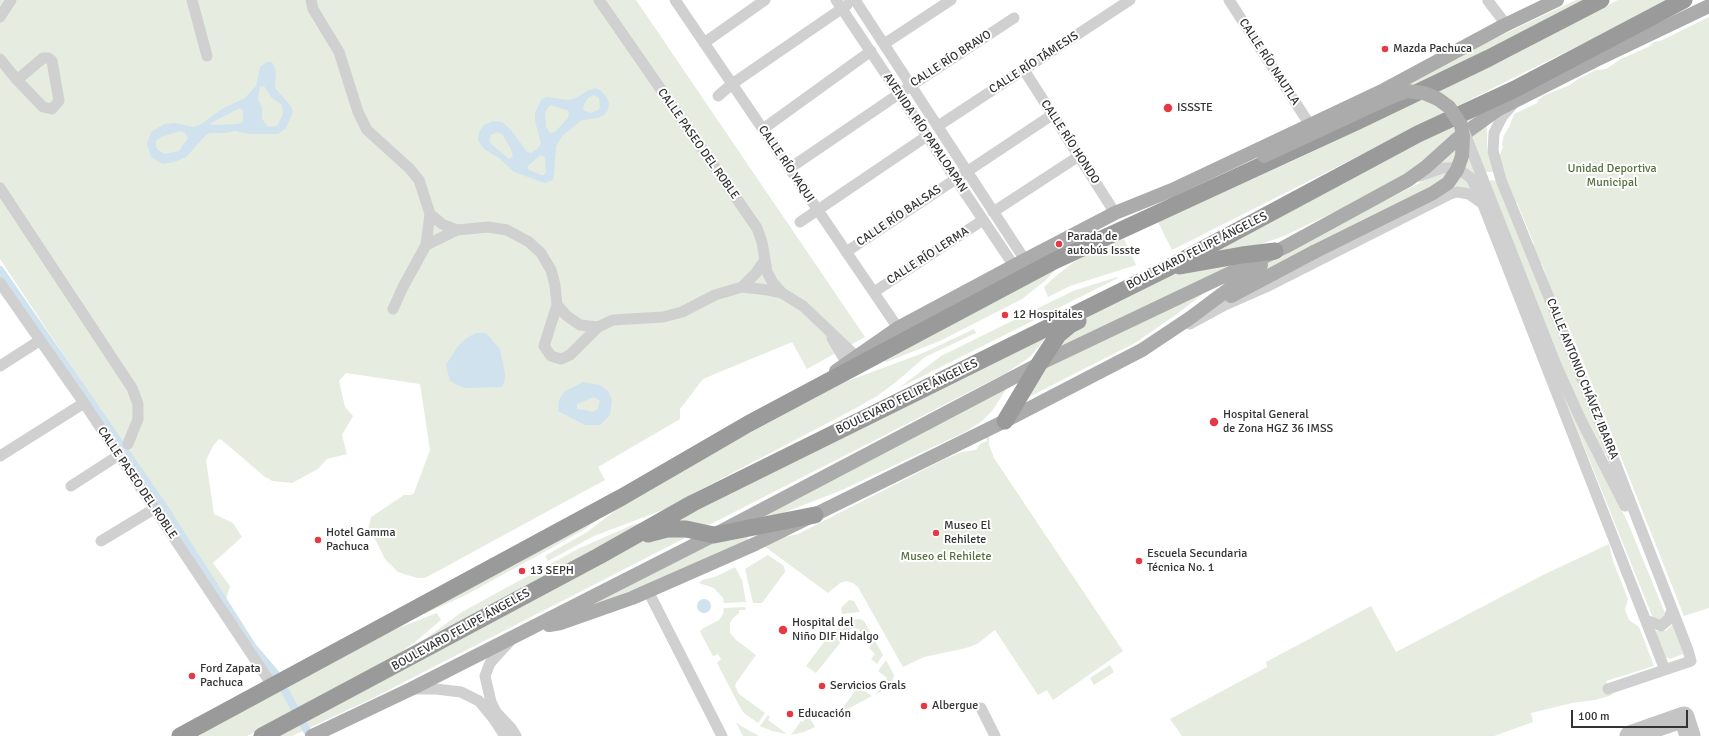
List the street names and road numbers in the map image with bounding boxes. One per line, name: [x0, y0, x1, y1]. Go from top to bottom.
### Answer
street label: CALLE RÍO NAUTLA: [1236, 16, 1302, 108]
street label: CALLE RÍO BRAVO: [908, 28, 994, 90]
street label: CALLE RÍO TÁMESIS: [987, 29, 1081, 97]
street label: AVENIDA RÍO PAPALOAPAN: [880, 71, 970, 195]
street label: CALLE PASEO DEL ROBLE: [654, 86, 742, 202]
street label: CALLE RÍO HONDO: [1037, 97, 1103, 187]
street label: CALLE RÍO YAQUI: [755, 123, 817, 205]
street label: CALLE RÍO BALSAS: [854, 182, 944, 250]
street label: BOULEVARD FELIPE ÁNGELES: [1124, 209, 1270, 293]
street label: CALLE RÍO LERMA: [884, 224, 972, 288]
street label: CALLE ANTONIO CHÁVEZ IBARRA: [1543, 296, 1621, 462]
street label: BOULEVARD FELIPE ÁNGELES: [834, 356, 980, 438]
street label: CALLE PASEO DEL ROBLE: [94, 424, 180, 542]
street label: BOULEVARD FELIPE ÁNGELES: [389, 586, 533, 674]

